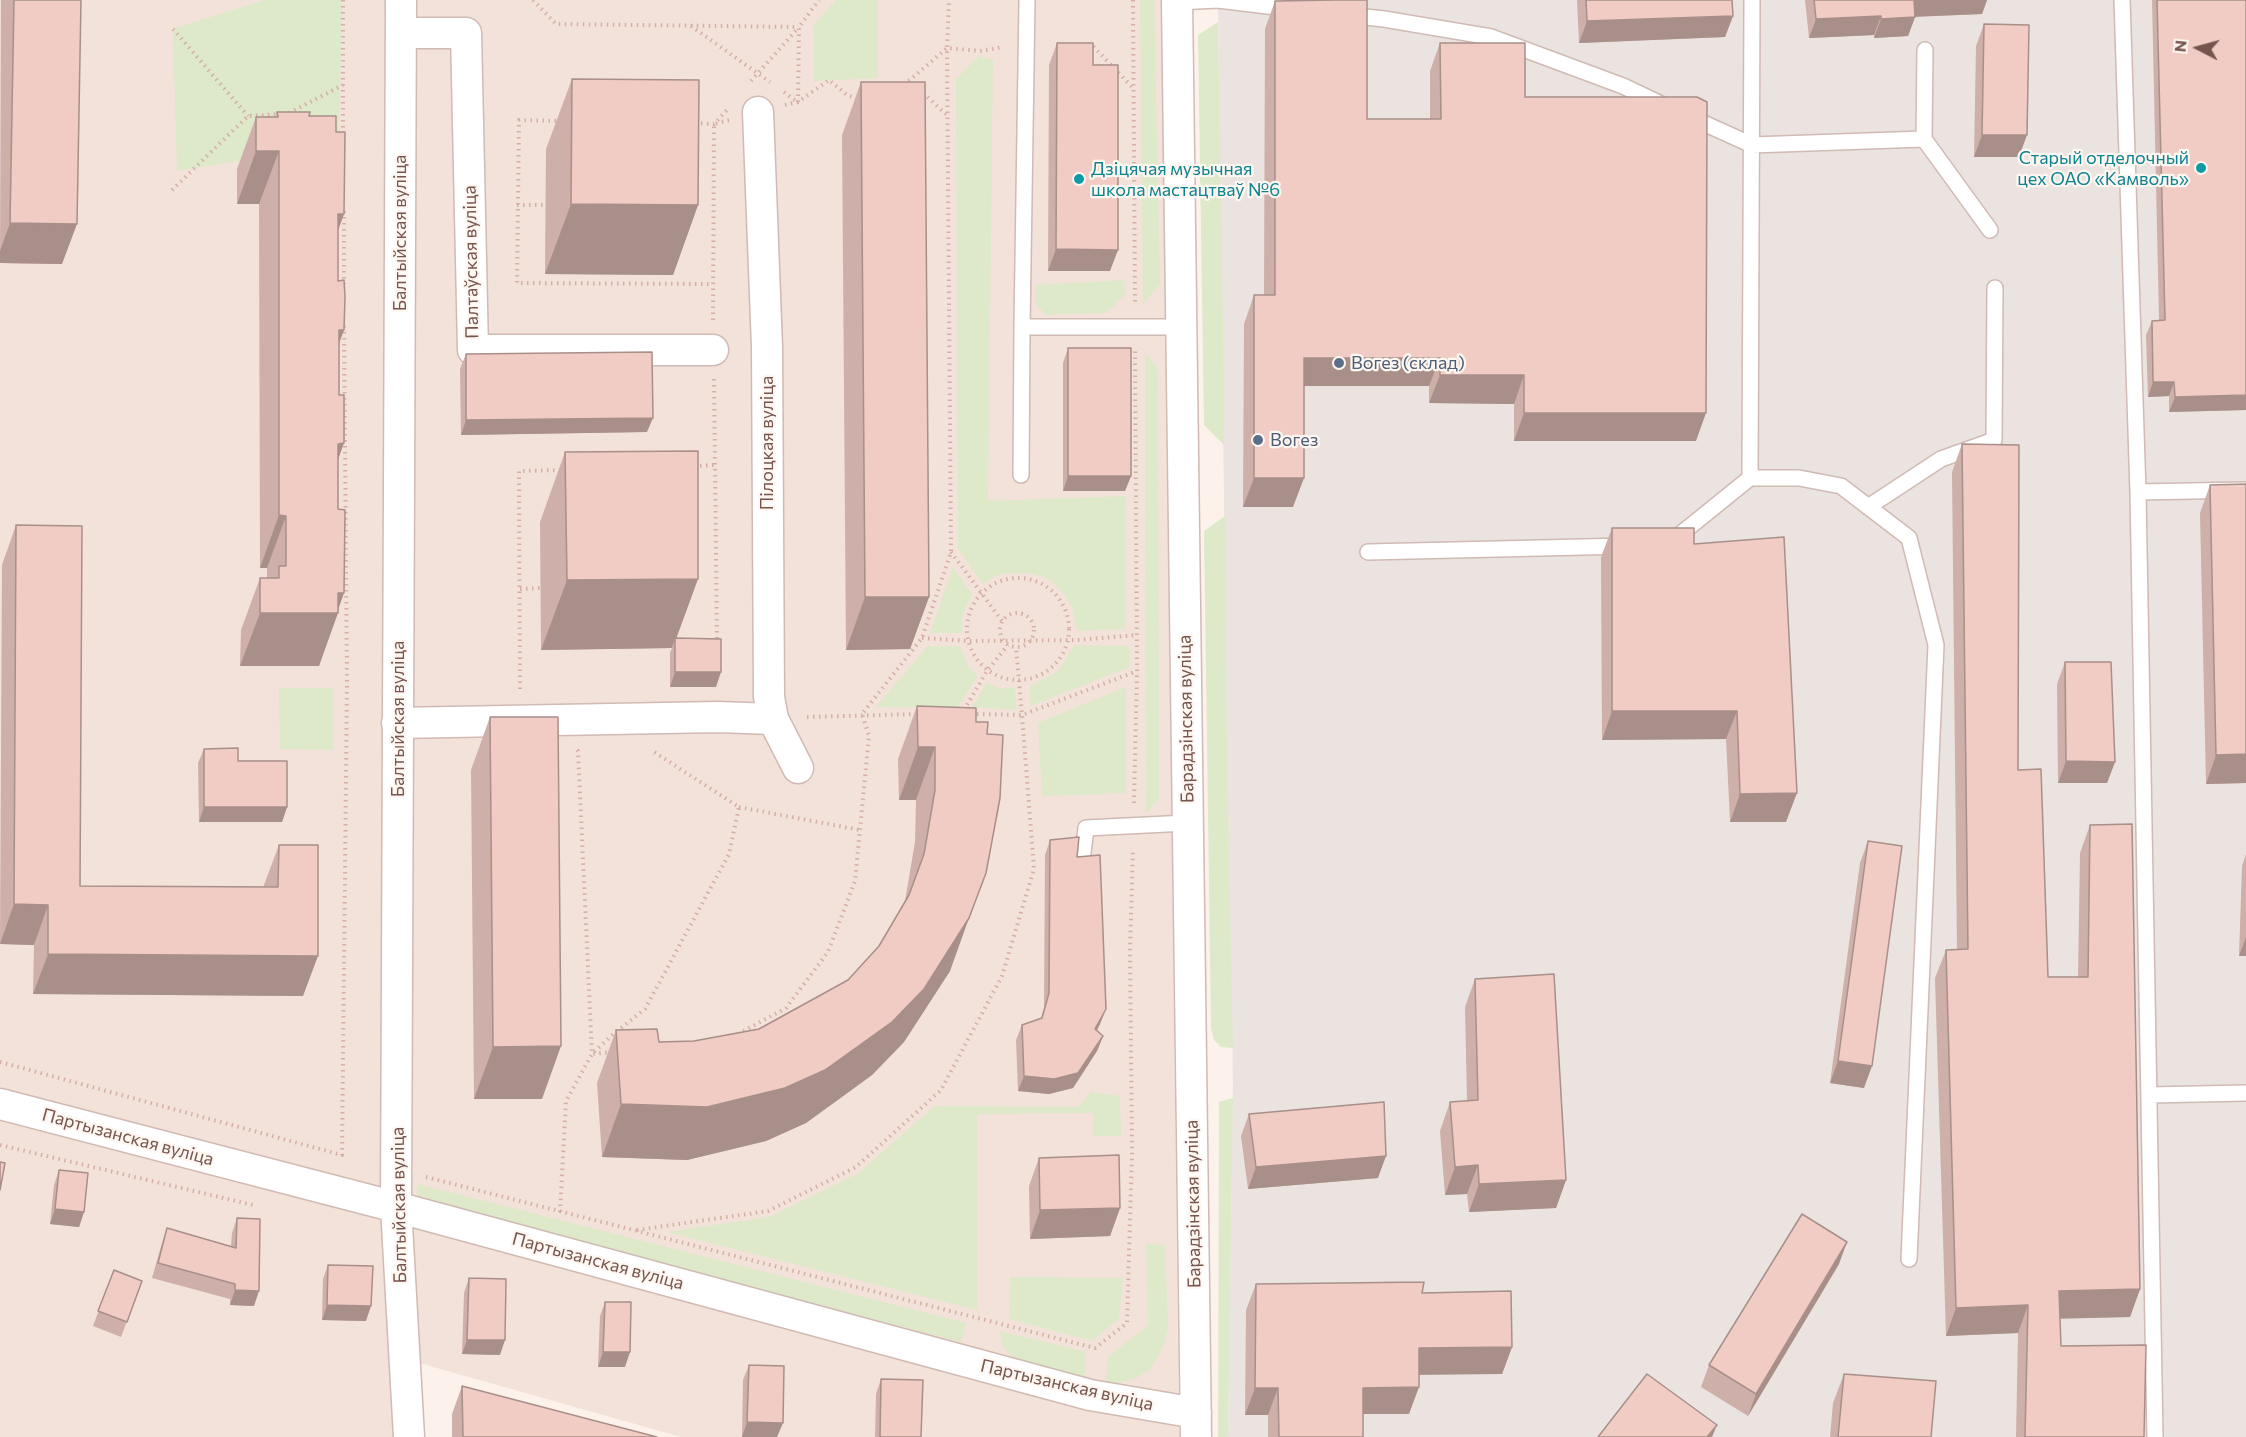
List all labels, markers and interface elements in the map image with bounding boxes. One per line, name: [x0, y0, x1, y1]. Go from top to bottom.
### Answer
north arrow: [2168, 18, 2228, 78]
text: N: [2170, 39, 2190, 53]
place label: Старый отделочный цех ОАО «Камволь»: [2017, 147, 2189, 190]
street label: Балтыйская вуліца: [389, 155, 411, 311]
place label: Дзіцячая музычная школа мастацтваў №6: [1091, 158, 1280, 201]
marker: Старый отделочный цех ОАО «Камволь»: [2194, 161, 2208, 175]
marker: Дзіцячая музычная школа мастацтваў №6: [1072, 172, 1086, 186]
street label: Палтаўская вуліца: [459, 185, 483, 339]
place label: Вогез (склад): [1351, 352, 1465, 374]
marker: Вогез (склад): [1332, 356, 1346, 370]
street label: Пілоцкая вуліца: [756, 376, 778, 510]
place label: Вогез: [1270, 429, 1318, 451]
marker: Вогез: [1251, 433, 1265, 447]
street label: Барадзінская вуліца: [1174, 635, 1198, 803]
street label: Балтыйская вуліца: [387, 641, 409, 797]
street label: Партызанская вуліца: [40, 1104, 216, 1170]
street label: Барадзінская вуліца: [1181, 1120, 1205, 1288]
street label: Балтыйская вуліца: [387, 1126, 411, 1284]
street label: Партызанская вуліца: [510, 1228, 686, 1294]
street label: Партызанская вуліца: [978, 1355, 1156, 1415]

